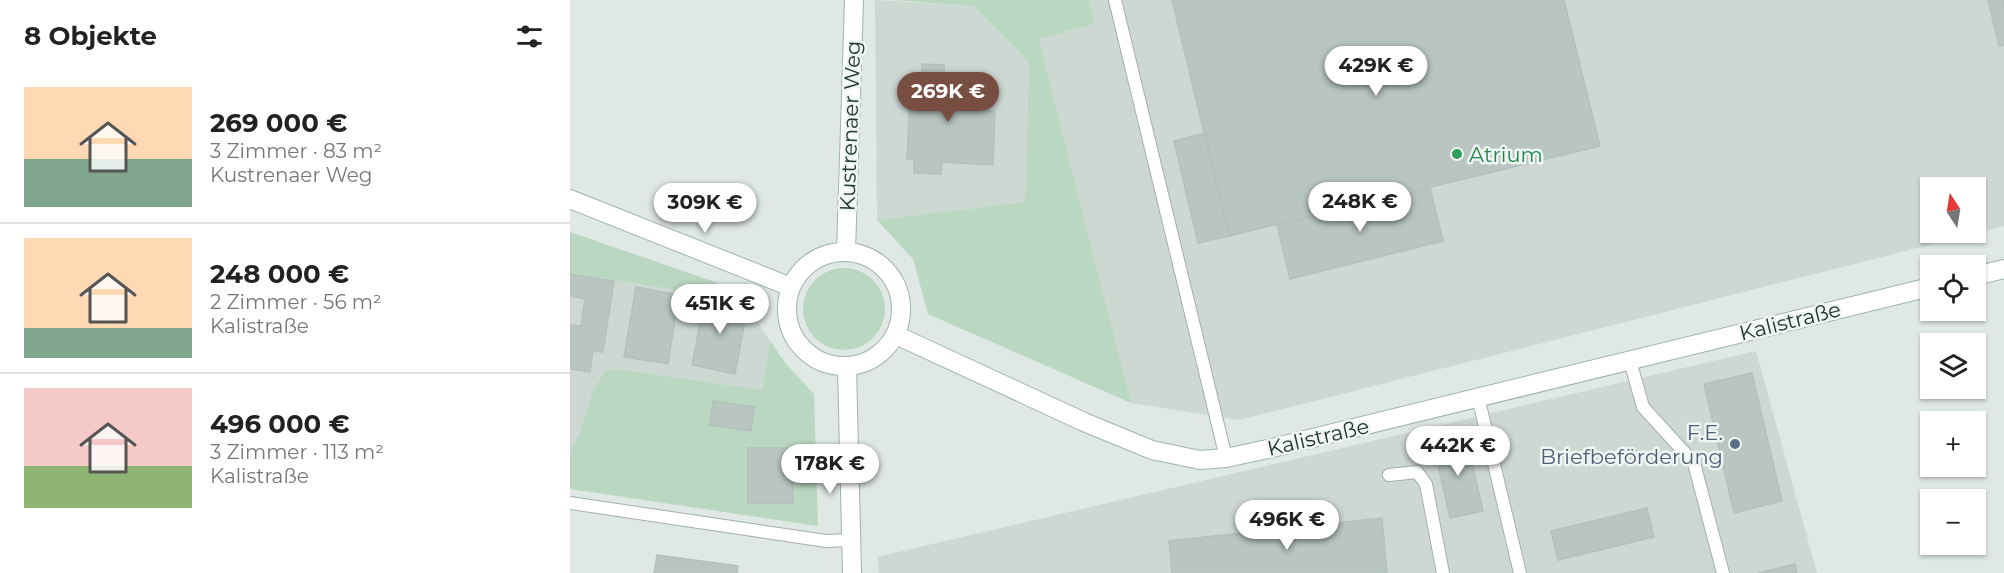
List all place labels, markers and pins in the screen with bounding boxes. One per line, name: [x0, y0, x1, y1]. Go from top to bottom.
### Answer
pin: 429K €: [1327, 46, 1425, 97]
pin: 269K €: [899, 72, 997, 123]
place label: Atrium: [1469, 142, 1543, 167]
marker: Atrium: [1450, 147, 1464, 161]
pin: 248K €: [1311, 182, 1409, 233]
pin: 309K €: [656, 183, 754, 234]
pin: 451K €: [671, 284, 769, 335]
place label: F.E. Briefbeförderung: [1540, 420, 1723, 469]
pin: 442K €: [1409, 426, 1507, 477]
marker: F.E. Briefbeförderung: [1728, 437, 1742, 451]
pin: 178K €: [781, 444, 879, 495]
pin: 496K €: [1238, 500, 1336, 551]

